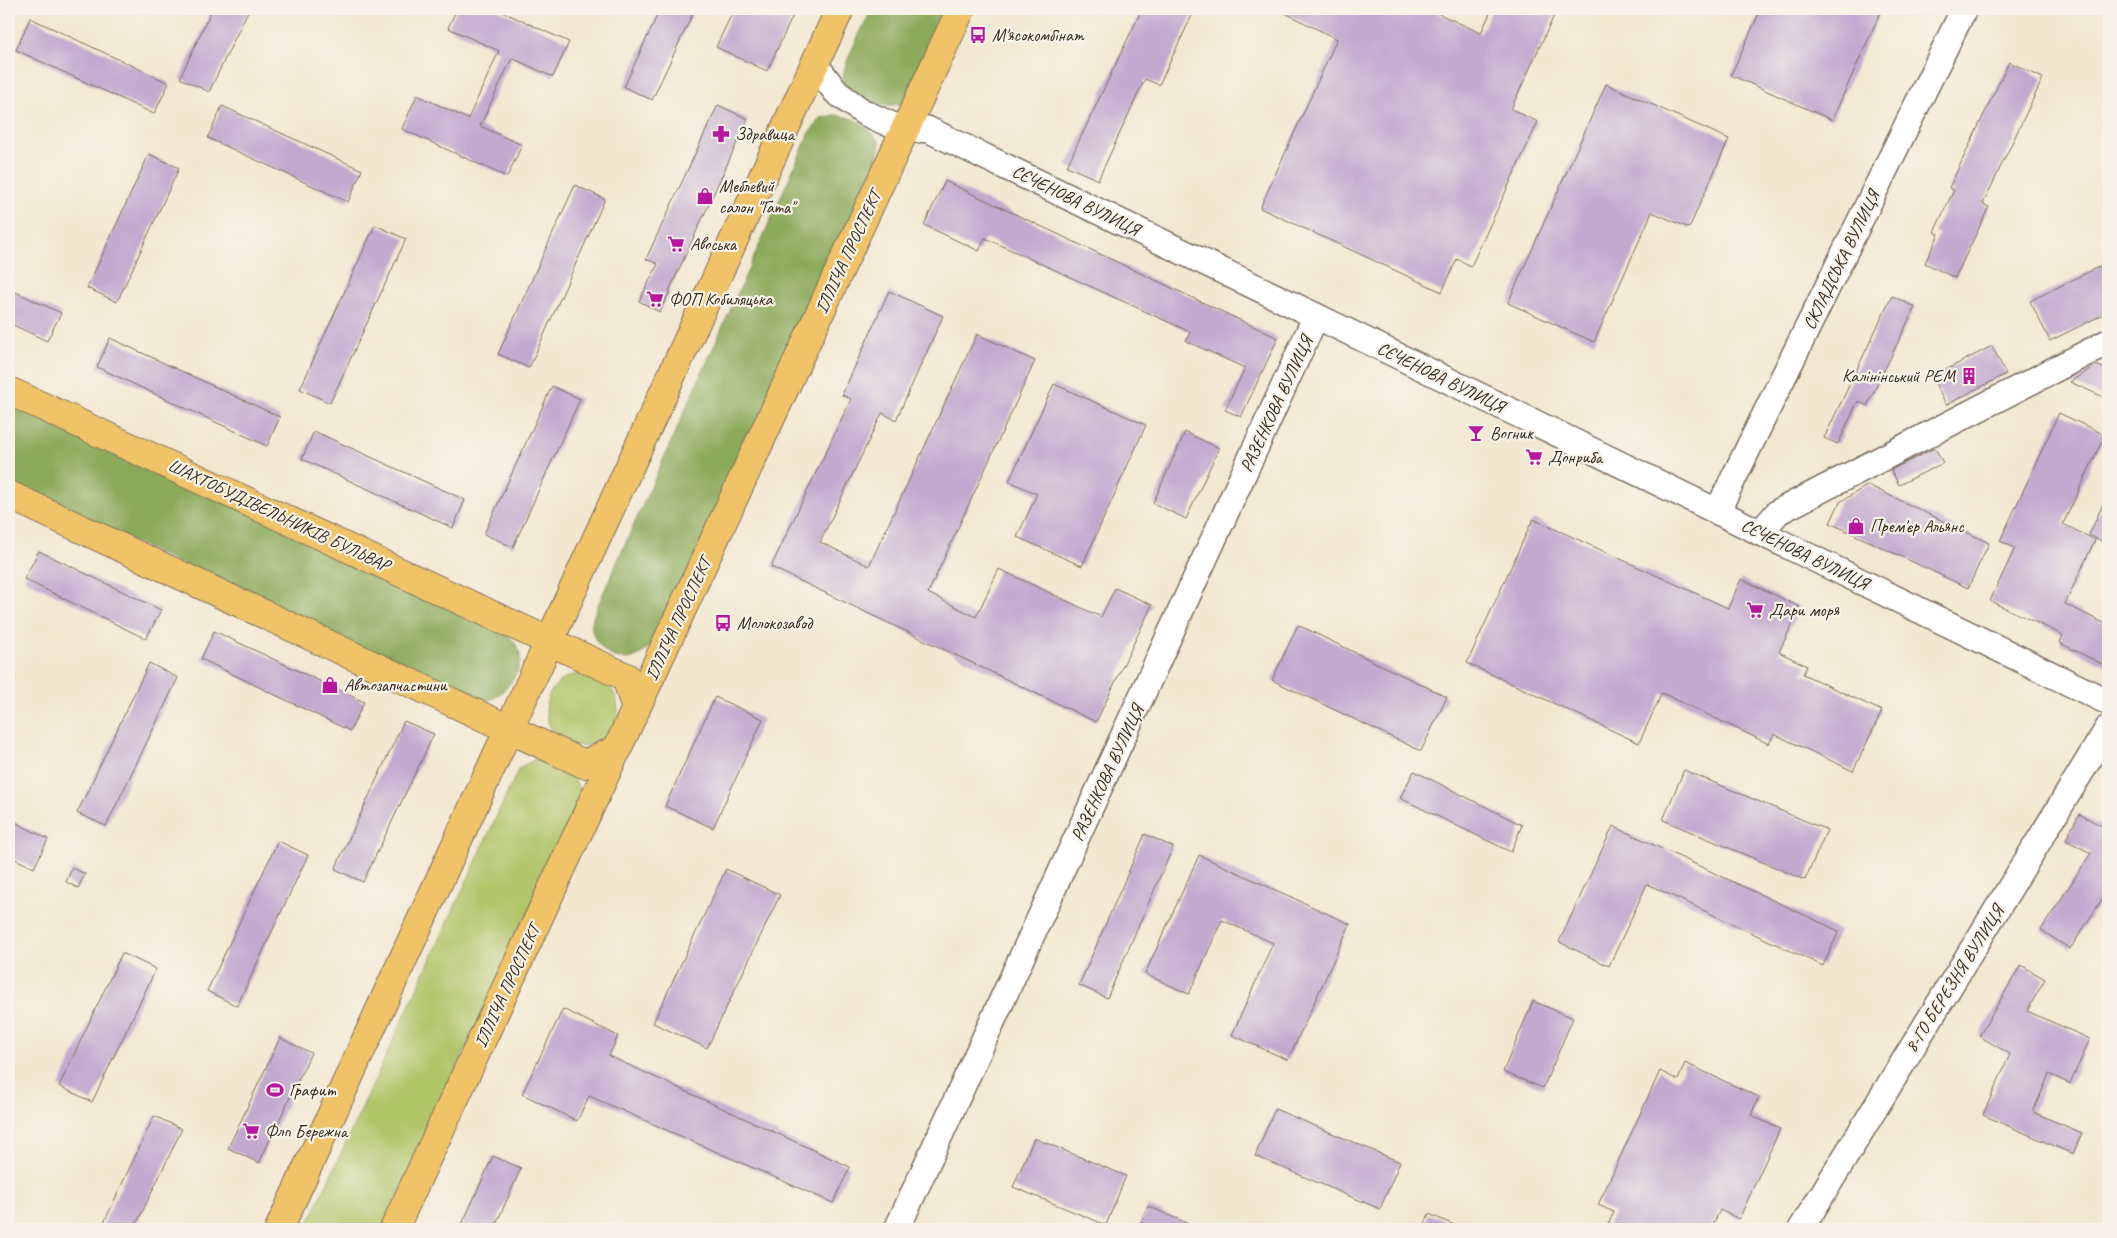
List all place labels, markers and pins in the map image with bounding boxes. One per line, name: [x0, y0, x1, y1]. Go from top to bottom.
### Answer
place label: М'ясокомбінат: [992, 24, 1085, 46]
bus stop icon: М'ясокомбінат: [968, 25, 988, 45]
place label: Здравица: [735, 123, 796, 145]
pharmacy icon: Здравица: [711, 124, 731, 144]
place label: Меблевий салон "Гата": [719, 175, 798, 218]
shop icon: Меблевий салон "Гата": [695, 186, 715, 206]
place label: Авоська: [690, 233, 738, 255]
supermarket icon: Авоська: [666, 234, 686, 254]
place label: ФОП Кобиляцька: [669, 288, 773, 310]
supermarket icon: ФОП Кобиляцька: [645, 289, 665, 309]
place label: Калінінський РЕМ: [1842, 365, 1956, 387]
building icon: Калінінський РЕМ: [1959, 366, 1979, 386]
place label: Вогник: [1490, 422, 1534, 444]
bar icon: Вогник: [1466, 423, 1486, 443]
place label: Донриба: [1548, 446, 1604, 468]
supermarket icon: Донриба: [1524, 447, 1544, 467]
place label: Прем'єр Альянс: [1870, 515, 1964, 537]
shop icon: Прем'єр Альянс: [1846, 516, 1866, 536]
place label: Дари моря: [1769, 599, 1840, 621]
supermarket icon: Дари моря: [1745, 600, 1765, 620]
place label: Молокозавод: [737, 612, 814, 634]
bus stop icon: Молокозавод: [713, 613, 733, 633]
place label: Автозапчастини: [344, 674, 448, 696]
shop icon: Автозапчастини: [320, 675, 340, 695]
place label: Графит: [289, 1079, 337, 1101]
sports icon: Графит: [265, 1080, 285, 1100]
place label: Флп Бережна: [265, 1120, 349, 1142]
supermarket icon: Флп Бережна: [241, 1121, 261, 1141]

